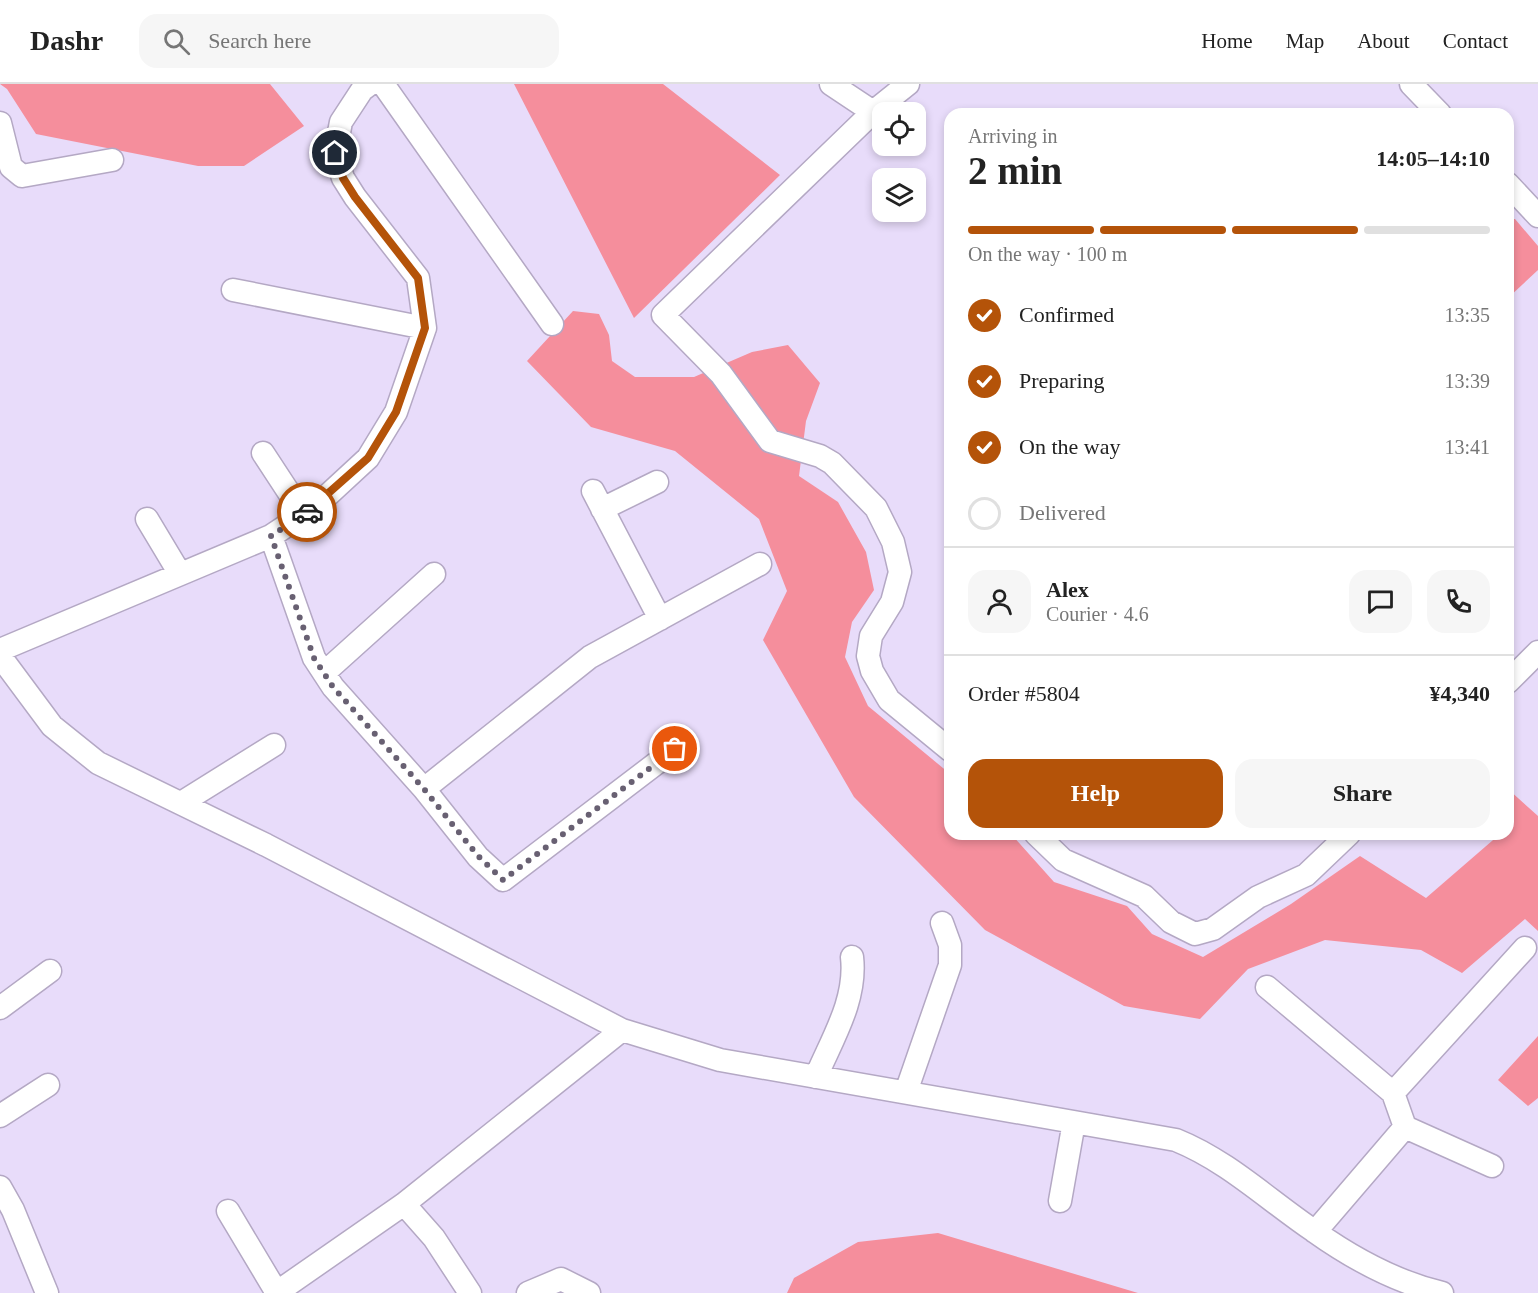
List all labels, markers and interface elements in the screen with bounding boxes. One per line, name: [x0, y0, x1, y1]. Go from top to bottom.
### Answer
search box: [139, 14, 559, 68]
text: Dashr: [30, 25, 103, 56]
icon: search: [160, 25, 193, 58]
text: Search here: [208, 28, 311, 53]
text: Home: [1201, 29, 1253, 53]
text: Map: [1286, 29, 1324, 53]
text: About: [1357, 29, 1410, 53]
text: Contact: [1443, 29, 1508, 53]
map controls: [872, 102, 926, 222]
button: locate: [872, 102, 926, 156]
text: Arriving in: [968, 125, 1057, 147]
pin: [309, 127, 360, 178]
icon: home: [318, 136, 351, 169]
text: 14:05–14:10: [1376, 146, 1490, 171]
text: 2 min: [968, 149, 1062, 192]
button: layers: [872, 168, 926, 222]
text: On the way · 100 m: [968, 243, 1127, 265]
icon: check: [968, 299, 1001, 332]
text: Confirmed: [1019, 302, 1114, 327]
text: 13:35: [1444, 304, 1490, 326]
icon: check: [968, 365, 1001, 398]
text: Preparing: [1019, 368, 1105, 393]
text: 13:39: [1444, 370, 1490, 392]
icon: check: [968, 431, 1001, 464]
text: On the way: [1019, 434, 1120, 459]
text: 13:41: [1444, 436, 1490, 458]
courier: [277, 482, 337, 542]
icon: car: [291, 496, 324, 529]
text: Delivered: [1019, 500, 1106, 525]
button: person: [968, 570, 1031, 633]
button: chat: [1349, 570, 1412, 633]
button: phone: [1427, 570, 1490, 633]
text: Alex: [1046, 577, 1089, 602]
text: Courier · 4.6: [1046, 603, 1149, 625]
text: Order #5804: [968, 681, 1080, 706]
text: ¥4,340: [1430, 681, 1490, 706]
pin: [649, 723, 700, 774]
icon: bag: [658, 732, 691, 765]
button: Help: [968, 759, 1223, 828]
button: Share: [1235, 759, 1490, 828]

